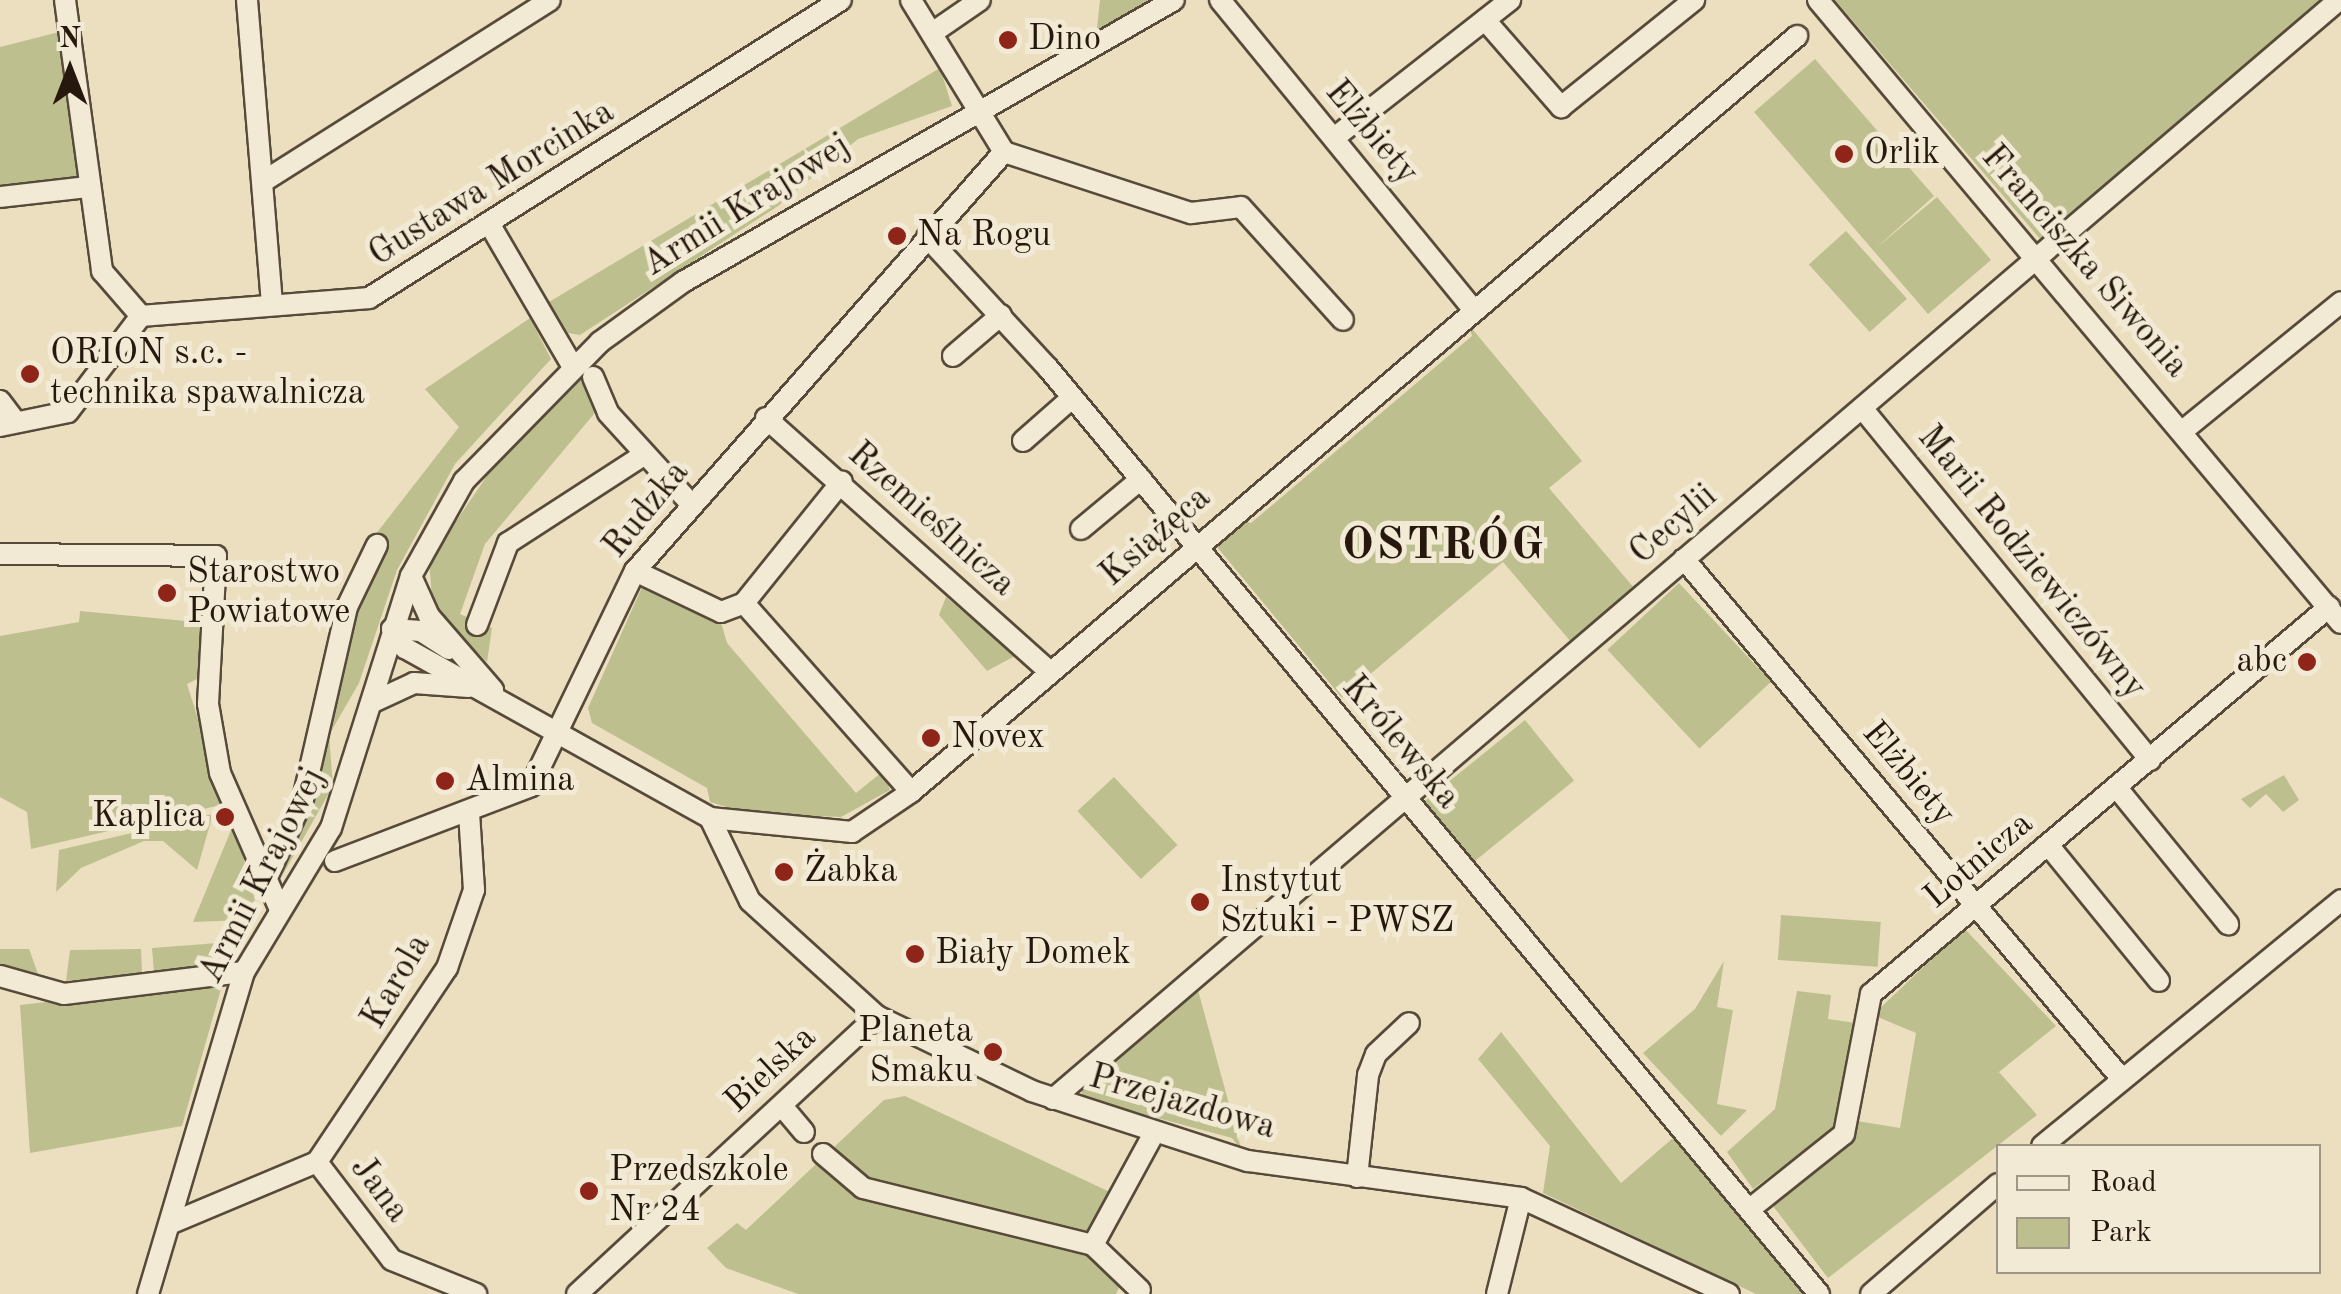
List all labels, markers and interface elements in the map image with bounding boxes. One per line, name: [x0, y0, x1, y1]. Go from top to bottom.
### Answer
place label: Dino: [1028, 19, 1101, 61]
north arrow: [20, 20, 120, 120]
text: N: [59, 26, 81, 54]
marker: Dino: [997, 29, 1019, 51]
street label: Elżbiety: [1315, 72, 1427, 194]
street label: Gustawa Morcinka: [362, 92, 622, 276]
street label: Armii Krajowej: [636, 126, 858, 286]
place label: Orlik: [1864, 133, 1940, 175]
street label: Franciszka Siwonia: [1972, 137, 2196, 387]
marker: Orlik: [1833, 143, 1855, 165]
place label: Na Rogu: [917, 215, 1051, 257]
marker: Na Rogu: [886, 225, 908, 247]
place label: ORION s.c. - technika spawalnicza: [50, 333, 365, 415]
marker: ORION s.c. - technika spawalnicza: [19, 363, 41, 385]
street label: Marii Rodziewiczówny: [1908, 418, 2154, 708]
street label: Rzemieślnicza: [839, 434, 1023, 606]
street label: Rudzka: [595, 453, 699, 567]
street label: Cecylii: [1622, 476, 1726, 574]
street label: Książęca: [1092, 478, 1220, 596]
district label: OSTRÓG: [1342, 520, 1546, 574]
place label: Starostwo Powiatowe: [187, 552, 350, 634]
marker: Starostwo Powiatowe: [156, 582, 178, 604]
place label: abc: [2237, 641, 2287, 683]
marker: abc: [2296, 651, 2318, 673]
street label: Królewska: [1332, 668, 1468, 818]
street label: Elżbiety: [1852, 713, 1964, 835]
place label: Novex: [951, 717, 1045, 759]
marker: Novex: [920, 727, 942, 749]
place label: Almina: [465, 760, 575, 802]
street label: Armii Krajowej: [191, 761, 335, 991]
marker: Almina: [434, 770, 456, 792]
place label: Kaplica: [92, 796, 205, 838]
street label: Lotnicza: [1916, 803, 2042, 919]
marker: Kaplica: [214, 806, 236, 828]
place label: Żabka: [804, 851, 898, 893]
marker: Żabka: [773, 861, 795, 883]
place label: Instytut Sztuki - PWSZ: [1220, 861, 1454, 943]
marker: Instytut Sztuki - PWSZ: [1189, 891, 1211, 913]
street label: Karola: [353, 927, 441, 1037]
place label: Biały Domek: [935, 933, 1131, 975]
marker: Biały Domek: [904, 943, 926, 965]
place label: Planeta Smaku: [858, 1011, 973, 1093]
street label: Bielska: [717, 1017, 825, 1123]
marker: Planeta Smaku: [982, 1041, 1004, 1063]
street label: Przejazdowa: [1084, 1056, 1280, 1150]
legend: [1996, 1144, 2321, 1274]
street label: Jana: [340, 1148, 418, 1232]
place label: Przedszkole Nr 24: [609, 1150, 789, 1232]
text: Road: [2090, 1168, 2157, 1198]
marker: Przedszkole Nr 24: [578, 1180, 600, 1202]
text: Park: [2090, 1218, 2152, 1248]

